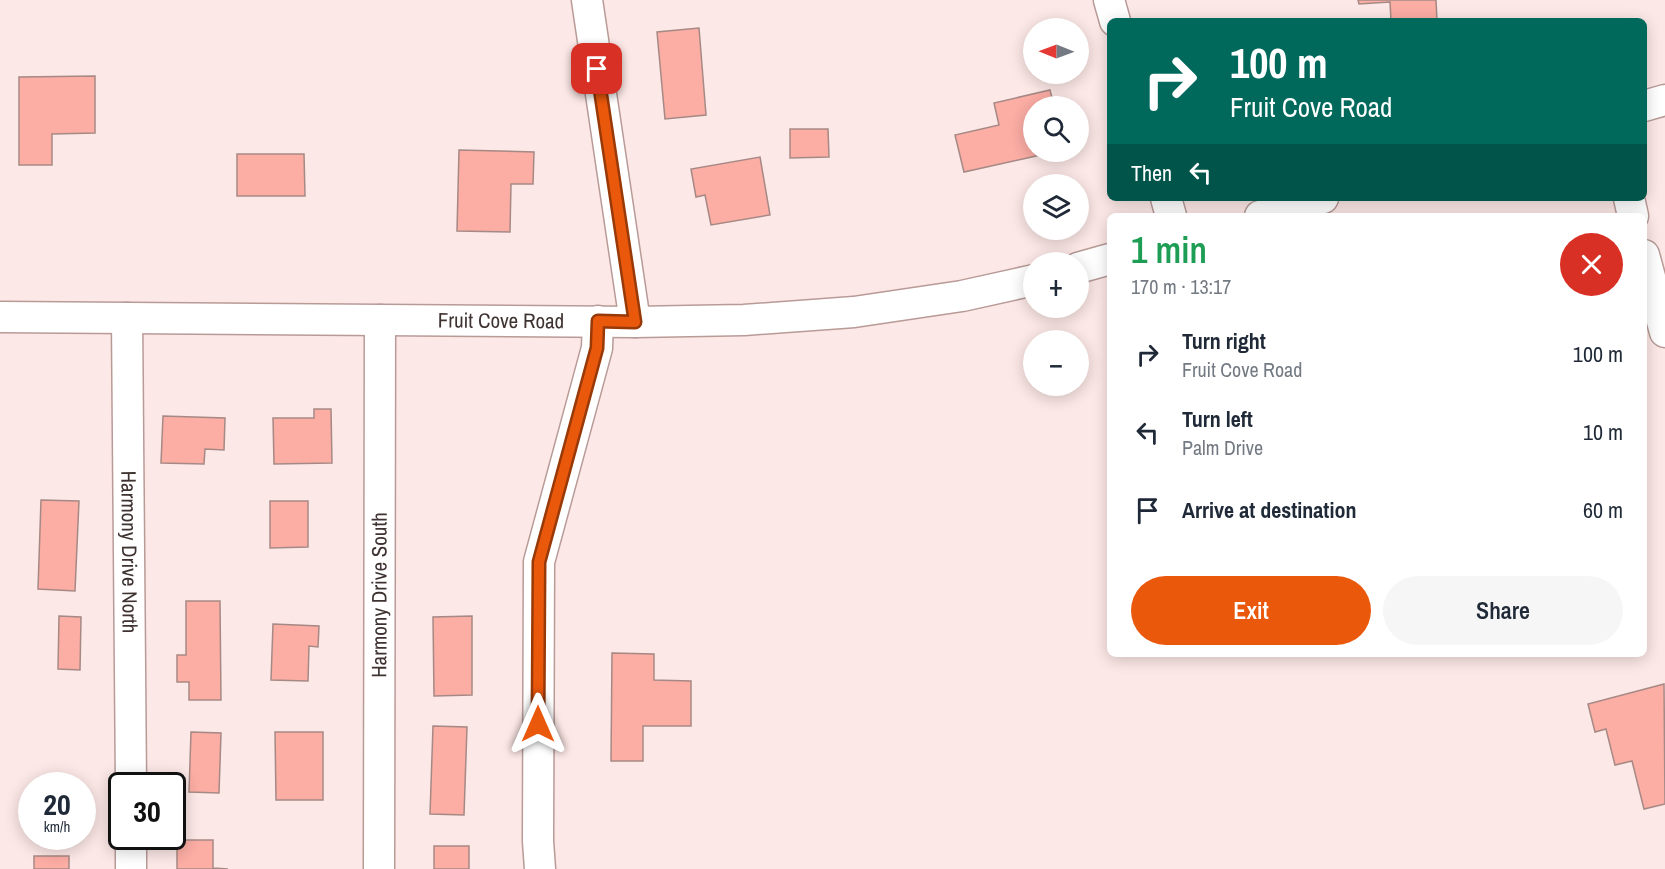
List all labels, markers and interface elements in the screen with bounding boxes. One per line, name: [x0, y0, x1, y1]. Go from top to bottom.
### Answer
north arrow: [1023, 18, 1089, 84]
map controls: [1023, 18, 1089, 396]
text: 100 m: [1230, 35, 1328, 91]
icon: right: [1131, 42, 1209, 120]
pin: [571, 43, 622, 94]
icon: arrive: [580, 52, 613, 85]
text: Fruit Cove Road: [1230, 89, 1392, 125]
button: search: [1023, 96, 1089, 162]
icon: left: [1184, 156, 1217, 189]
text: Then: [1131, 158, 1172, 188]
button: layers: [1023, 174, 1089, 240]
text: 1 min: [1131, 226, 1207, 274]
button: close: [1560, 233, 1623, 296]
button: +: [1023, 252, 1089, 318]
text: 170 m · 13:17: [1131, 273, 1231, 300]
street label: Fruit Cove Road: [438, 305, 564, 335]
text: Turn right: [1182, 326, 1266, 356]
button: −: [1023, 330, 1089, 396]
icon: right: [1131, 338, 1164, 371]
text: 100 m: [1573, 339, 1623, 369]
text: Fruit Cove Road: [1182, 356, 1302, 383]
text: Turn left: [1182, 404, 1253, 434]
icon: left: [1131, 416, 1164, 449]
text: 10 m: [1583, 417, 1623, 447]
text: Palm Drive: [1182, 434, 1263, 461]
street label: Harmony Drive North: [114, 470, 145, 633]
icon: arrive: [1131, 494, 1164, 527]
text: Arrive at destination: [1182, 495, 1356, 525]
text: 60 m: [1583, 495, 1623, 525]
street label: Harmony Drive South: [364, 512, 394, 678]
button: Exit: [1131, 576, 1371, 645]
button: Share: [1383, 576, 1623, 645]
position arrow: [506, 692, 570, 756]
speed limit sign: 30: [108, 772, 186, 850]
text: 20: [43, 784, 71, 824]
text: km/h: [44, 816, 70, 837]

